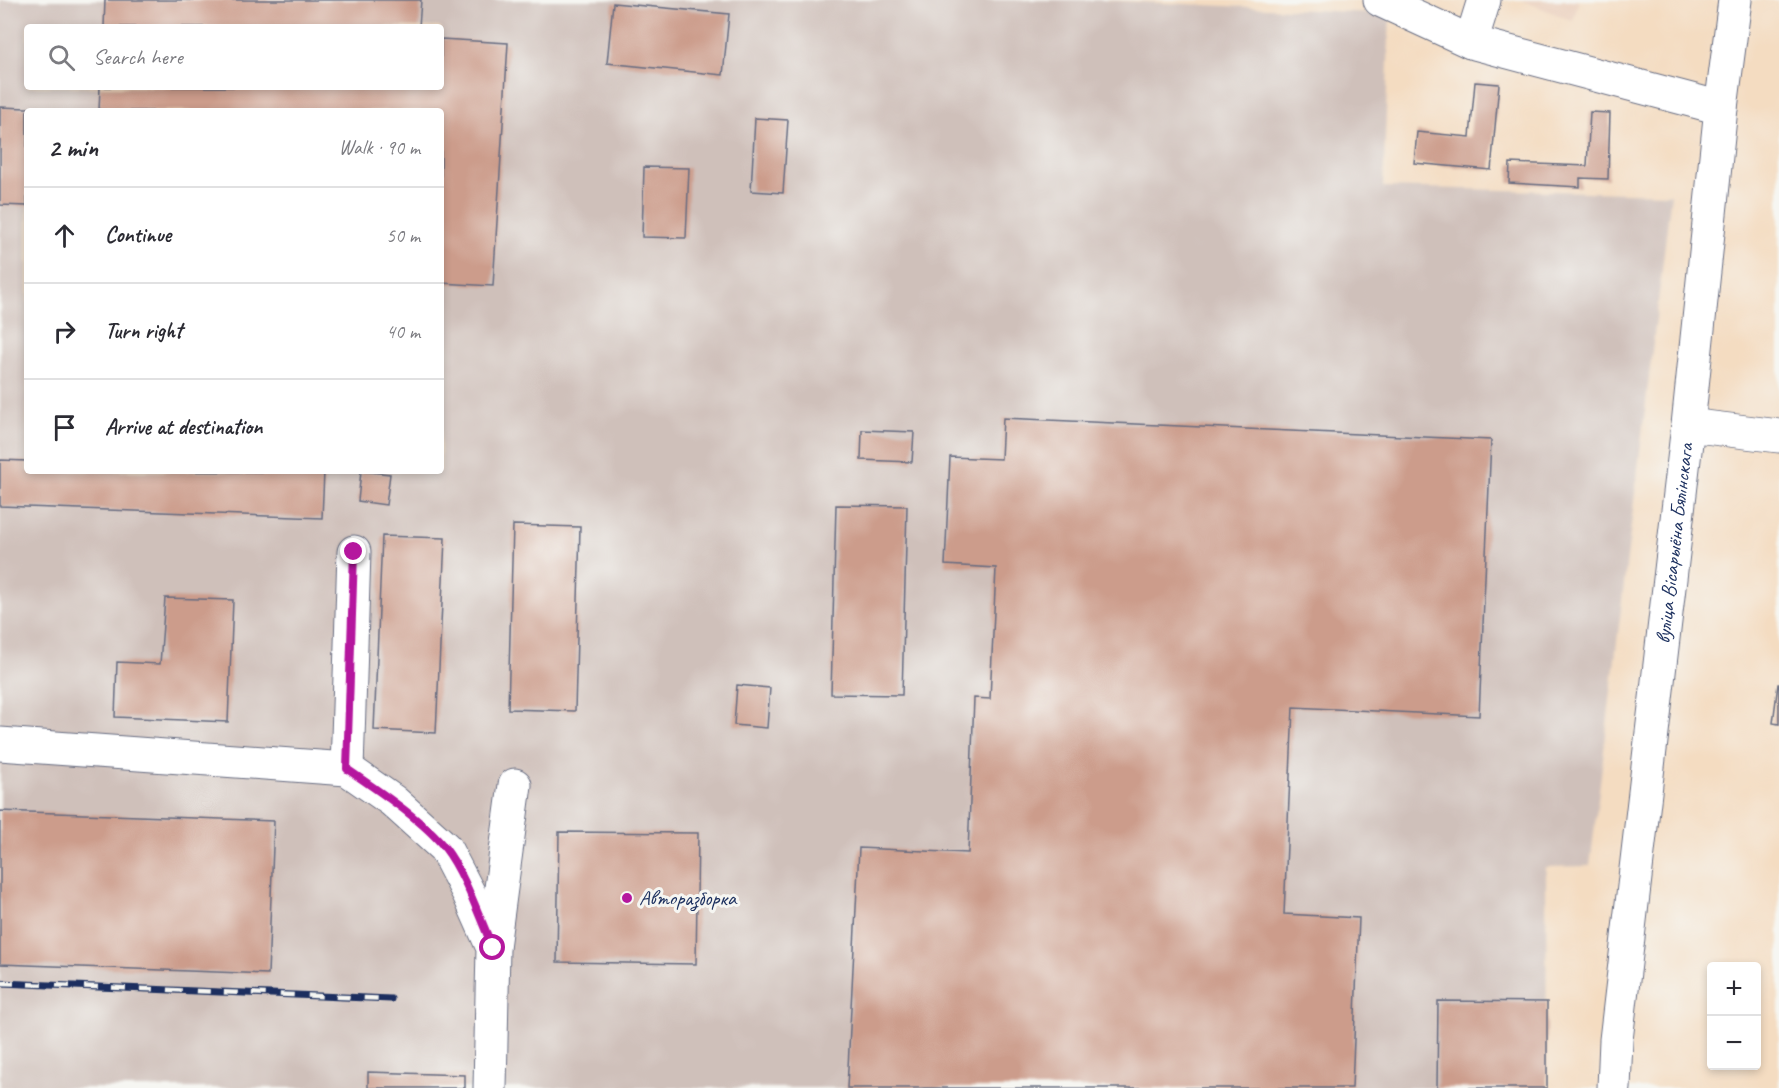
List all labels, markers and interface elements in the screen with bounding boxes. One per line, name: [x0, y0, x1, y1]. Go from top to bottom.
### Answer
search box: [24, 24, 444, 90]
icon: search: [45, 41, 78, 74]
text: Search here: [93, 43, 183, 71]
text: 2 min: [48, 131, 98, 164]
text: Walk · 90 m: [339, 135, 420, 160]
icon: ahead: [48, 219, 81, 252]
text: Continue: [105, 221, 171, 249]
text: 50 m: [386, 223, 420, 248]
icon: right: [48, 315, 81, 348]
text: Turn right: [105, 317, 182, 345]
text: 40 m: [386, 319, 420, 344]
icon: arrive: [48, 411, 81, 444]
text: Arrive at destination: [105, 413, 262, 441]
street label: вуліца Вісарыёна Бялінскага: [1650, 440, 1699, 645]
route end: [340, 538, 366, 564]
place label: Авторазборка: [639, 885, 738, 912]
marker: Авторазборка: [620, 891, 634, 905]
route start: [479, 934, 505, 960]
map controls: [1707, 962, 1761, 1070]
button: +: [1707, 962, 1761, 1016]
button: −: [1707, 1016, 1761, 1070]

